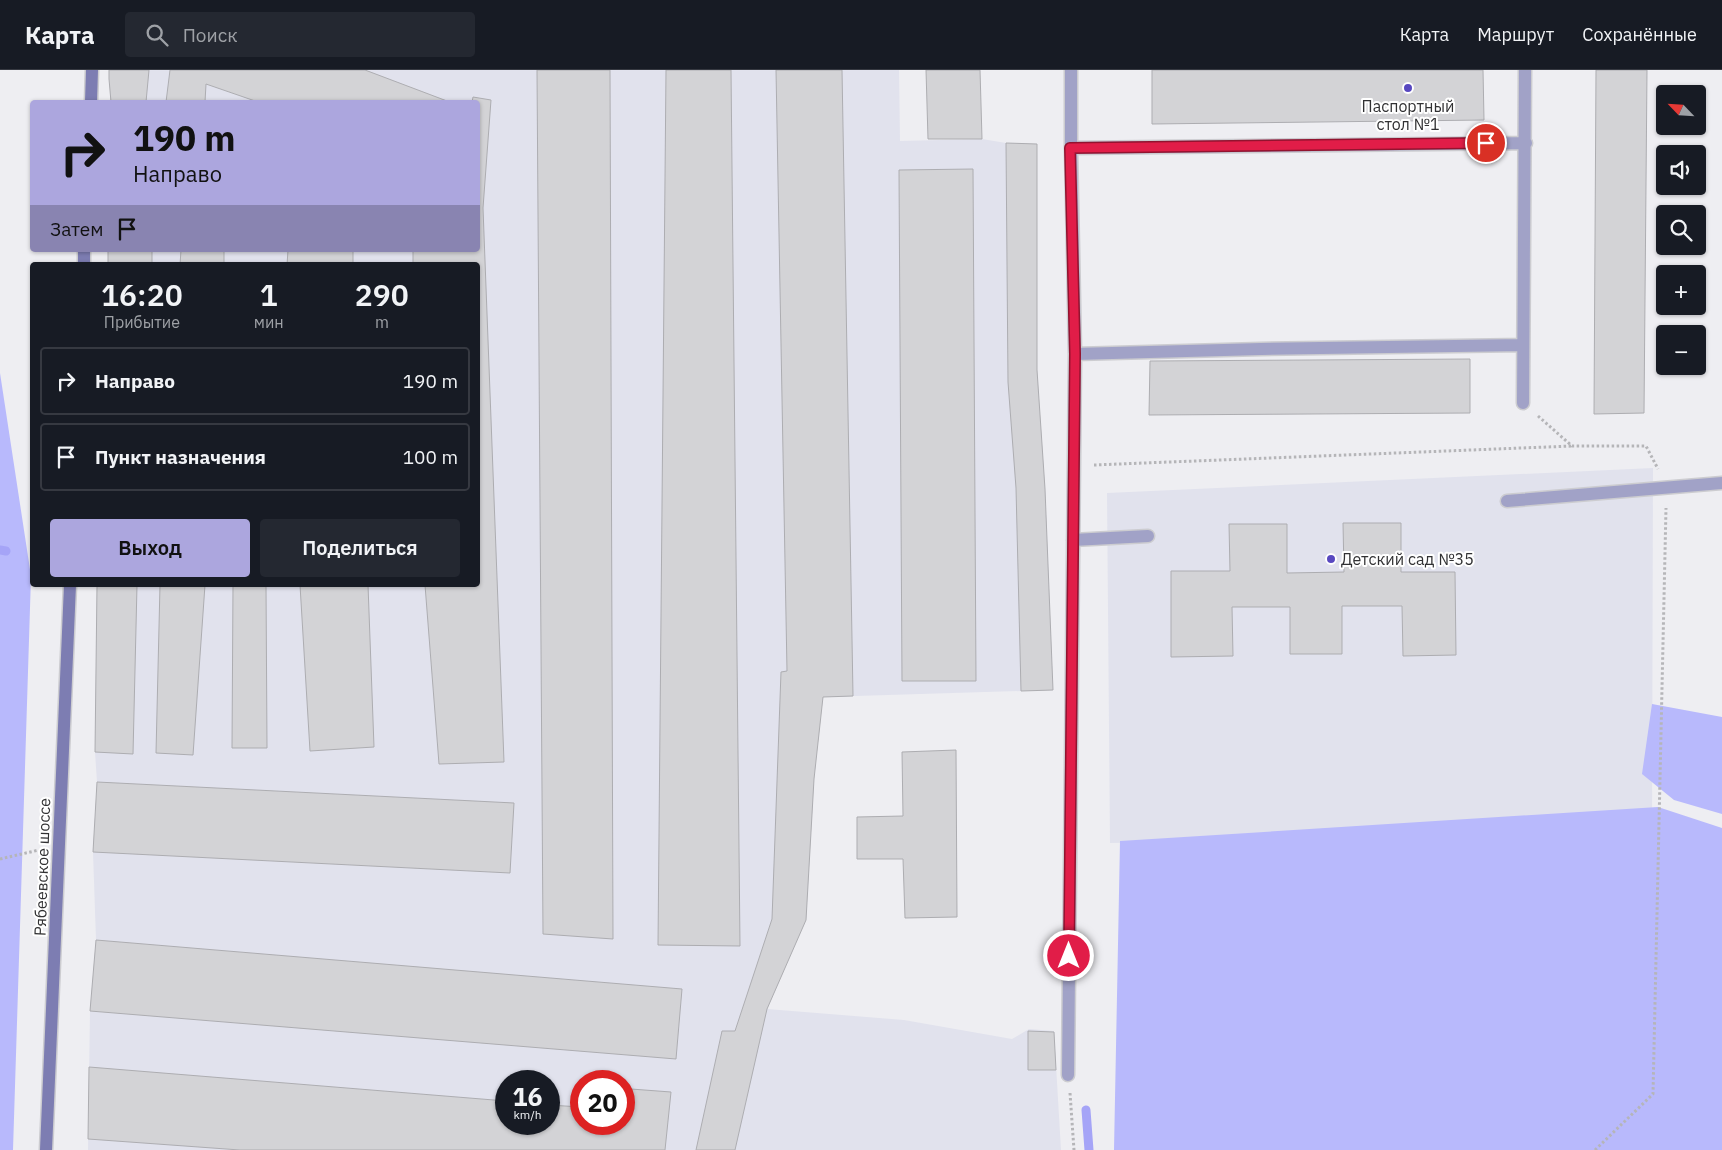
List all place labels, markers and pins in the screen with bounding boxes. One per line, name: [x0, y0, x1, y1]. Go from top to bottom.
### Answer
marker: Паспортный стол №1: [1402, 82, 1414, 94]
place label: Паспортный стол №1: [1362, 96, 1454, 134]
pin: [1465, 122, 1507, 164]
place label: Детский сад №35: [1341, 549, 1474, 569]
marker: Детский сад №35: [1325, 553, 1337, 565]

